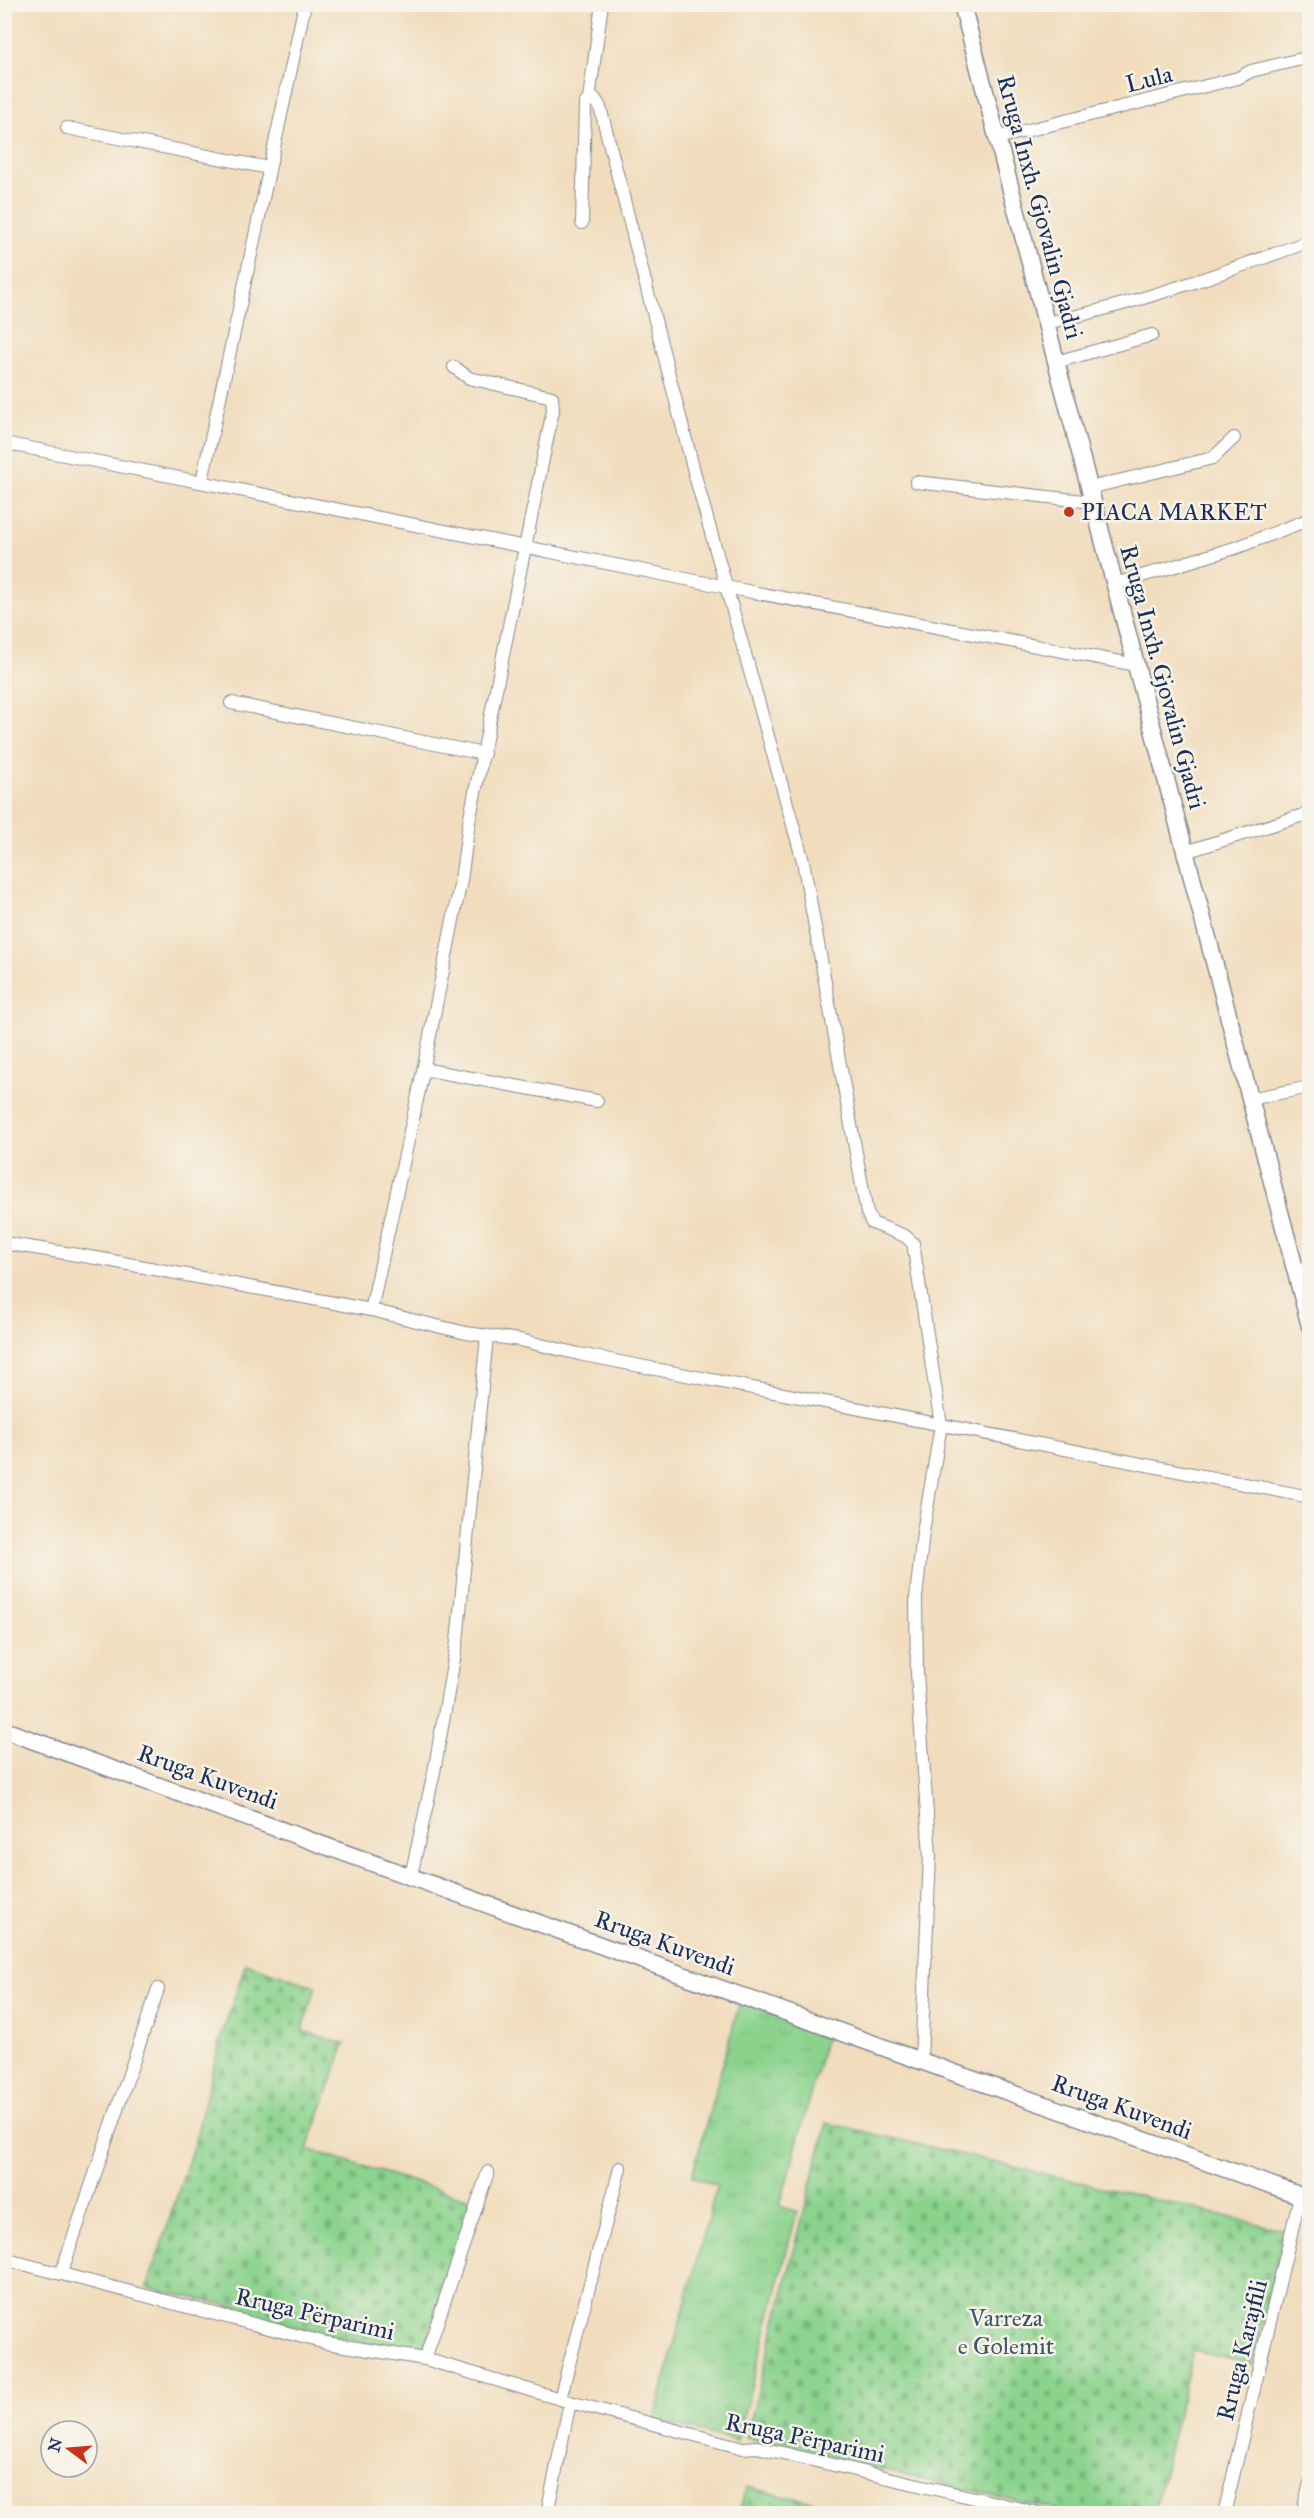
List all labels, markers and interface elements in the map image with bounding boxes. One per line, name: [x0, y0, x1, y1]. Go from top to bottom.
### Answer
street label: Lula: [1122, 59, 1176, 99]
street label: Rruga Inxh. Gjovalin Gjadri: [990, 72, 1090, 343]
place label: PIACA MARKET: [1081, 497, 1267, 527]
marker: PIACA MARKET: [1062, 505, 1076, 519]
street label: Rruga Inxh. Gjovalin Gjadri: [1113, 542, 1213, 813]
street label: Rruga Kuvendi: [134, 1738, 283, 1816]
street label: Rruga Kuvendi: [591, 1904, 740, 1982]
street label: Rruga Kuvendi: [1048, 2068, 1197, 2146]
street label: Rruga Karajfili: [1210, 2276, 1274, 2424]
street label: Rruga Përparimi: [232, 2281, 398, 2347]
park label: Varreza e Golemit: [958, 2303, 1055, 2361]
street label: Rruga Përparimi: [722, 2406, 888, 2470]
north arrow: [39, 2419, 99, 2479]
text: N: [44, 2435, 66, 2454]

